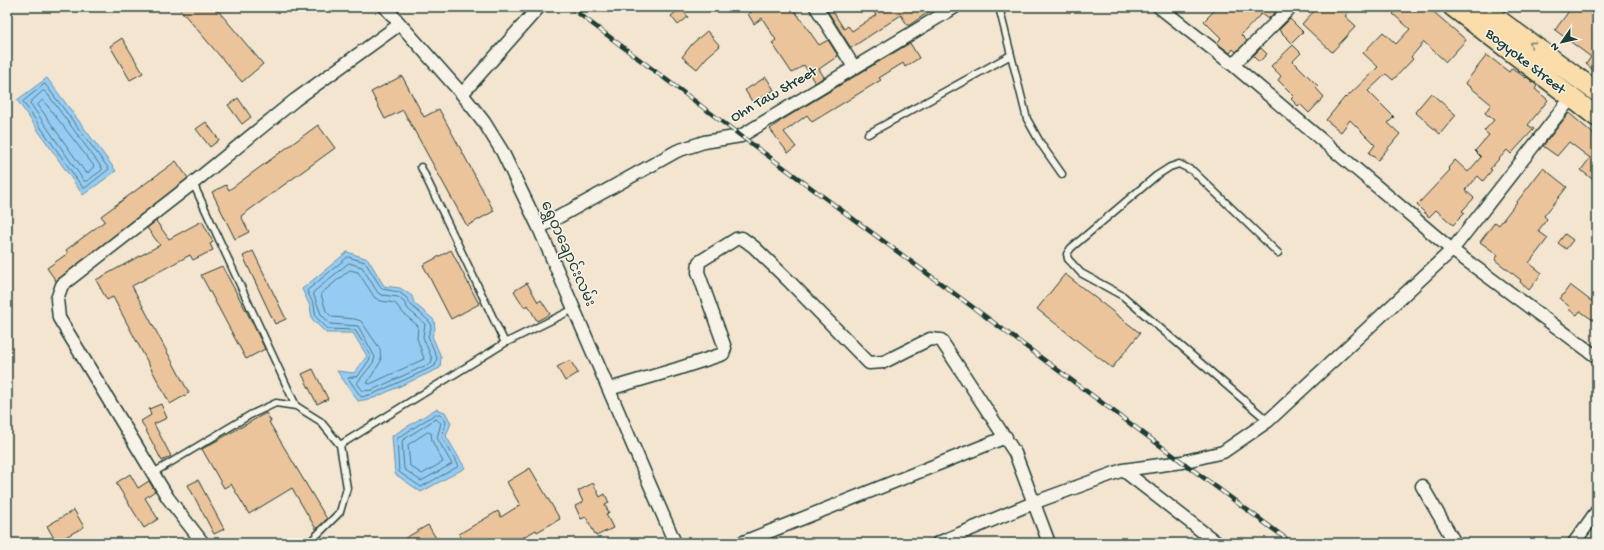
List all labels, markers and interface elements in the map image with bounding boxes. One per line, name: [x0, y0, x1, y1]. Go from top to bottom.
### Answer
north arrow: [1542, 22, 1582, 62]
street label: Bogyoke Street: [1480, 24, 1570, 100]
text: N: [1548, 40, 1562, 53]
one-way arrow: [1529, 42, 1536, 49]
street label: Ohn Taw Street: [727, 62, 822, 127]
street label: ရွှေတချောင်းလမ်း: [535, 197, 601, 310]

